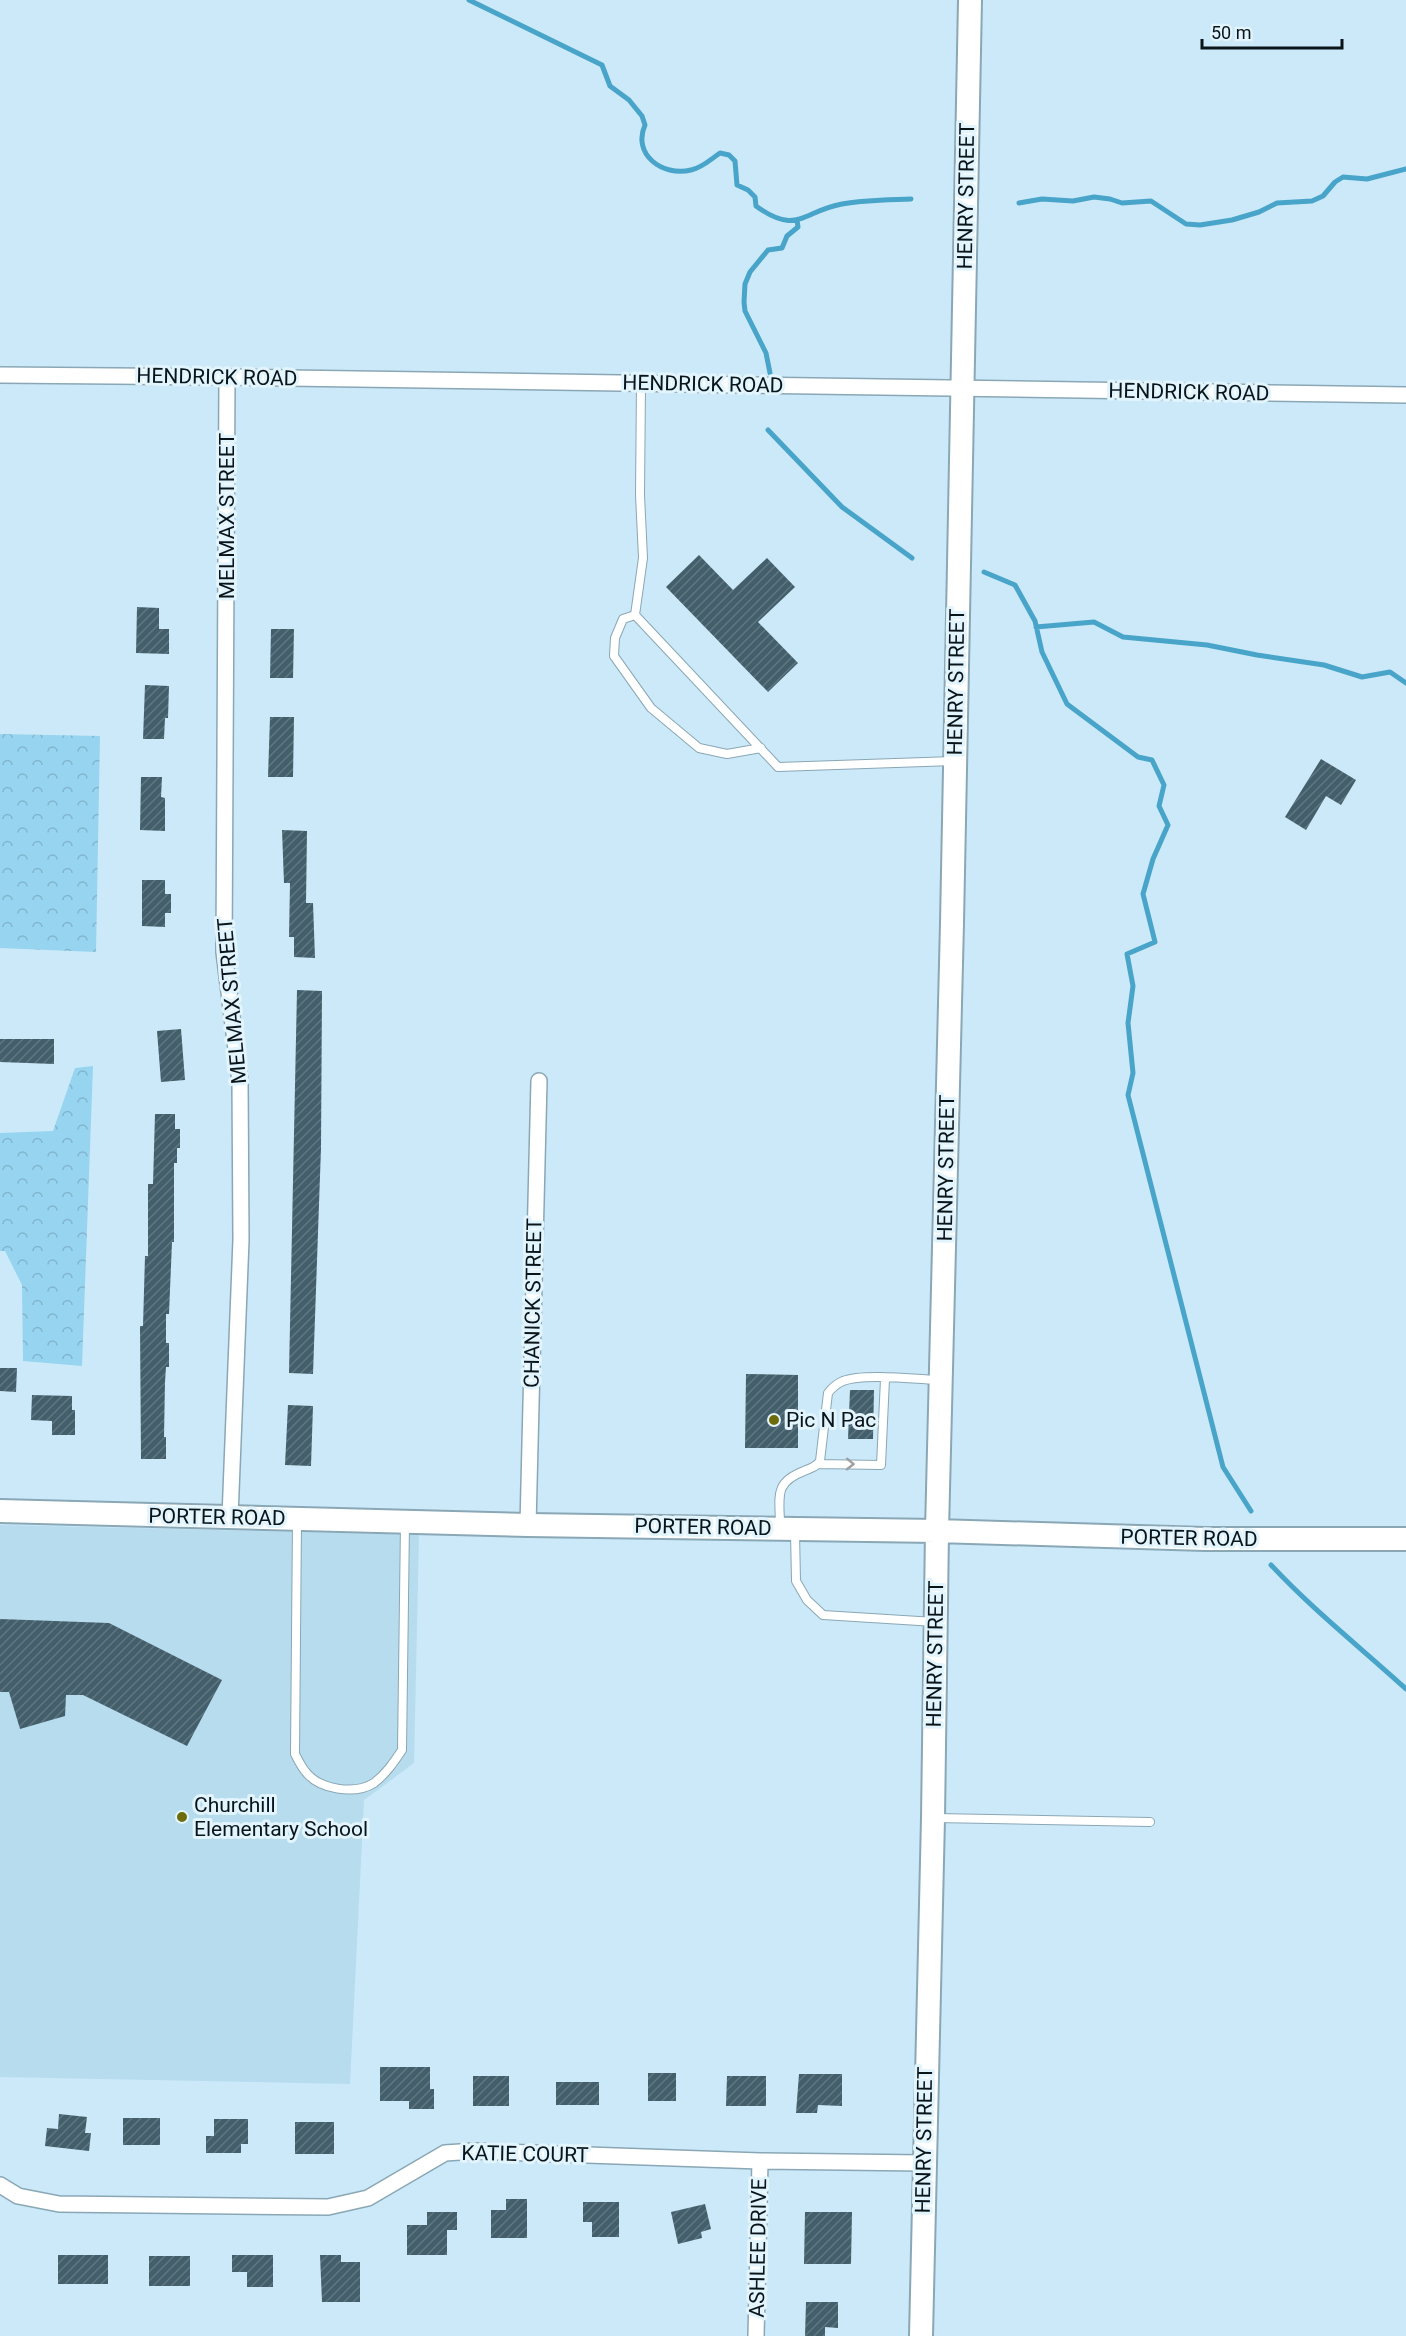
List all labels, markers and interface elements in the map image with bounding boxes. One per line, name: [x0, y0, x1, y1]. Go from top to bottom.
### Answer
scale bar: [1202, 12, 1342, 50]
text: 50 m: [1211, 22, 1251, 43]
street label: HENRY STREET: [953, 122, 979, 270]
street label: HENDRICK ROAD: [136, 364, 298, 390]
street label: HENDRICK ROAD: [622, 371, 784, 397]
street label: HENDRICK ROAD: [1108, 379, 1270, 405]
street label: MELMAX STREET: [215, 432, 239, 599]
street label: HENRY STREET: [943, 608, 969, 756]
street label: MELMAX STREET: [213, 916, 251, 1085]
street label: HENRY STREET: [933, 1094, 959, 1242]
street label: CHANICK STREET: [520, 1217, 546, 1388]
place label: Pic N Pac: [786, 1408, 876, 1432]
marker: Pic N Pac: [767, 1413, 781, 1427]
one-way arrow: [845, 1458, 854, 1470]
street label: PORTER ROAD: [148, 1504, 286, 1530]
street label: PORTER ROAD: [634, 1514, 772, 1540]
street label: PORTER ROAD: [1120, 1525, 1258, 1551]
street label: HENRY STREET: [922, 1580, 948, 1728]
place label: Churchill Elementary School: [194, 1793, 368, 1841]
marker: Churchill Elementary School: [175, 1810, 189, 1824]
street label: HENRY STREET: [911, 2066, 937, 2214]
street label: KATIE COURT: [461, 2141, 589, 2167]
street label: ASHLEE DRIVE: [745, 2178, 771, 2318]

